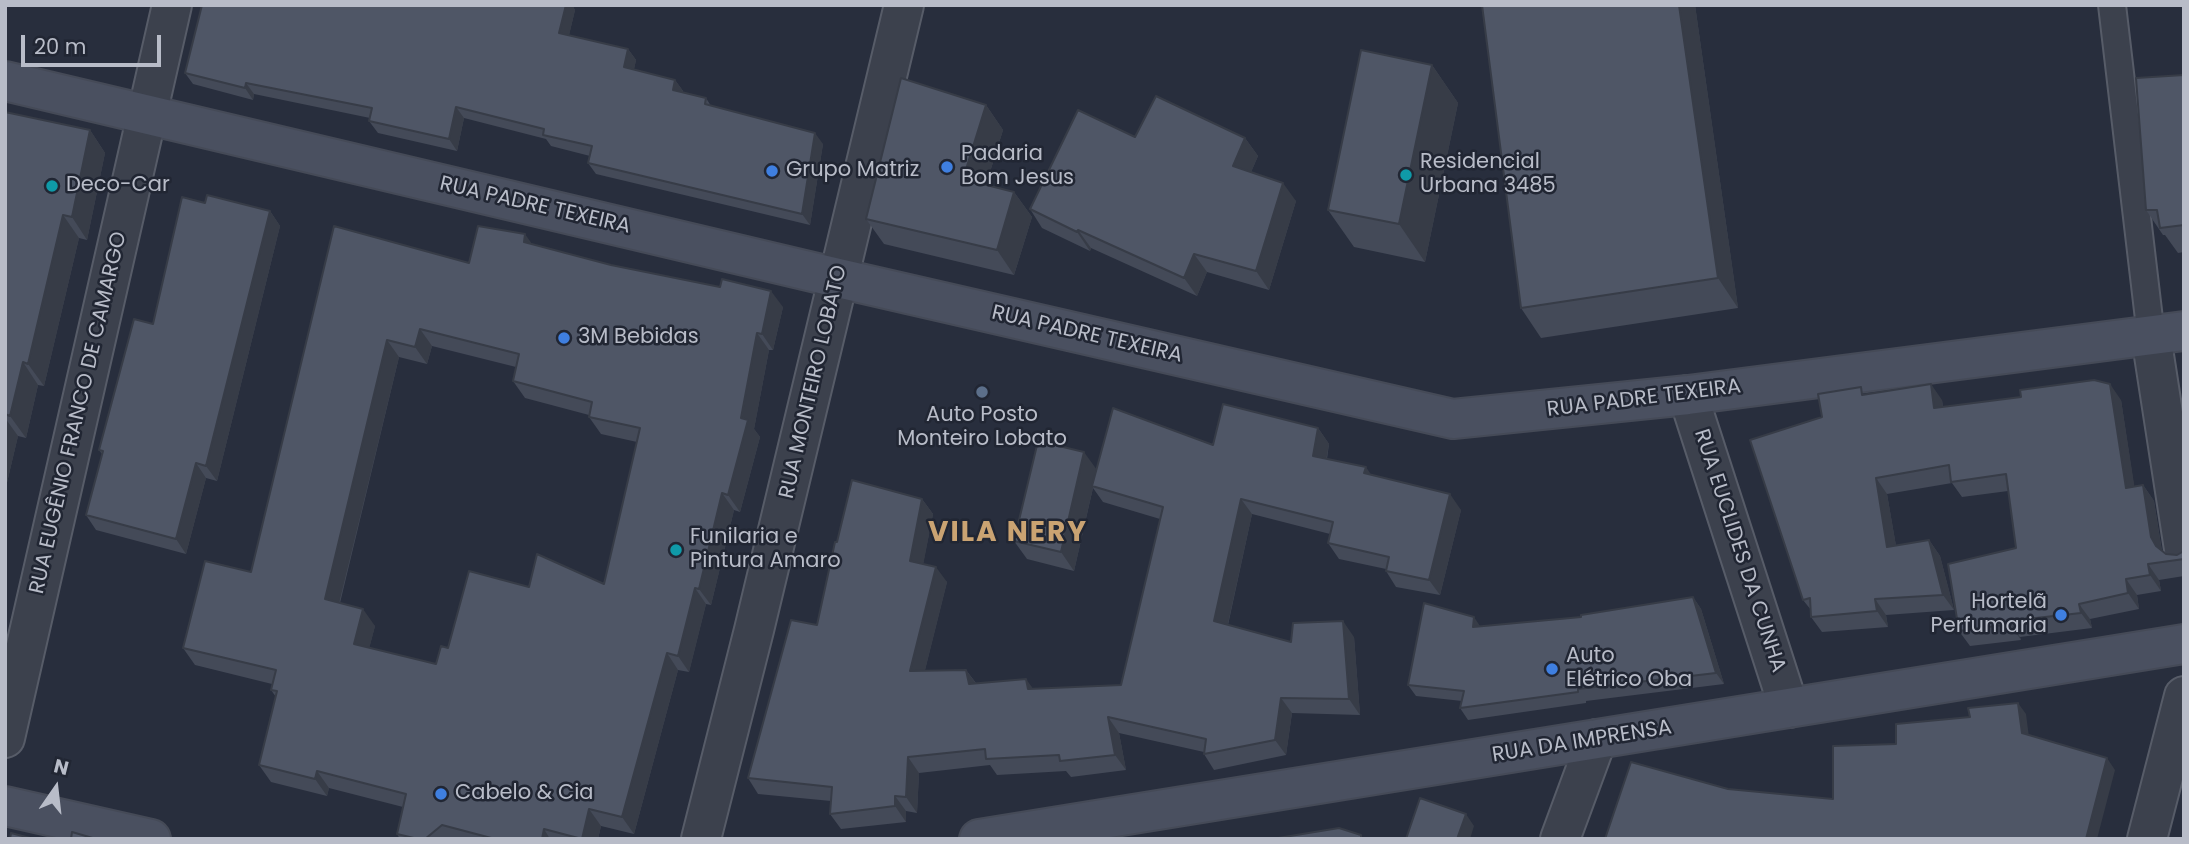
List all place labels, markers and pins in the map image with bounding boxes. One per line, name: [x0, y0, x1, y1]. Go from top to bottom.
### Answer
place label: Padaria Bom Jesus: [961, 142, 1074, 192]
place label: Residencial Urbana 3485: [1420, 150, 1556, 200]
place label: Grupo Matriz: [786, 158, 919, 184]
marker: Padaria Bom Jesus: [939, 159, 955, 175]
marker: Grupo Matriz: [764, 163, 780, 179]
marker: Residencial Urbana 3485: [1398, 167, 1414, 183]
place label: Deco-Car: [66, 173, 170, 199]
marker: Deco-Car: [44, 178, 60, 194]
place label: 3M Bebidas: [578, 325, 699, 351]
marker: 3M Bebidas: [556, 330, 572, 346]
marker: Auto Posto Monteiro Lobato: [974, 384, 990, 400]
place label: Auto Posto Monteiro Lobato: [897, 403, 1067, 453]
place label: Funilaria e Pintura Amaro: [690, 525, 841, 575]
marker: Funilaria e Pintura Amaro: [668, 542, 684, 558]
place label: Hortelã Perfumaria: [1931, 590, 2047, 640]
marker: Hortelã Perfumaria: [2053, 607, 2069, 623]
place label: Auto Elétrico Oba: [1566, 644, 1692, 694]
marker: Auto Elétrico Oba: [1544, 661, 1560, 677]
place label: Cabelo & Cia: [455, 781, 594, 807]
marker: Cabelo & Cia: [433, 786, 449, 802]

